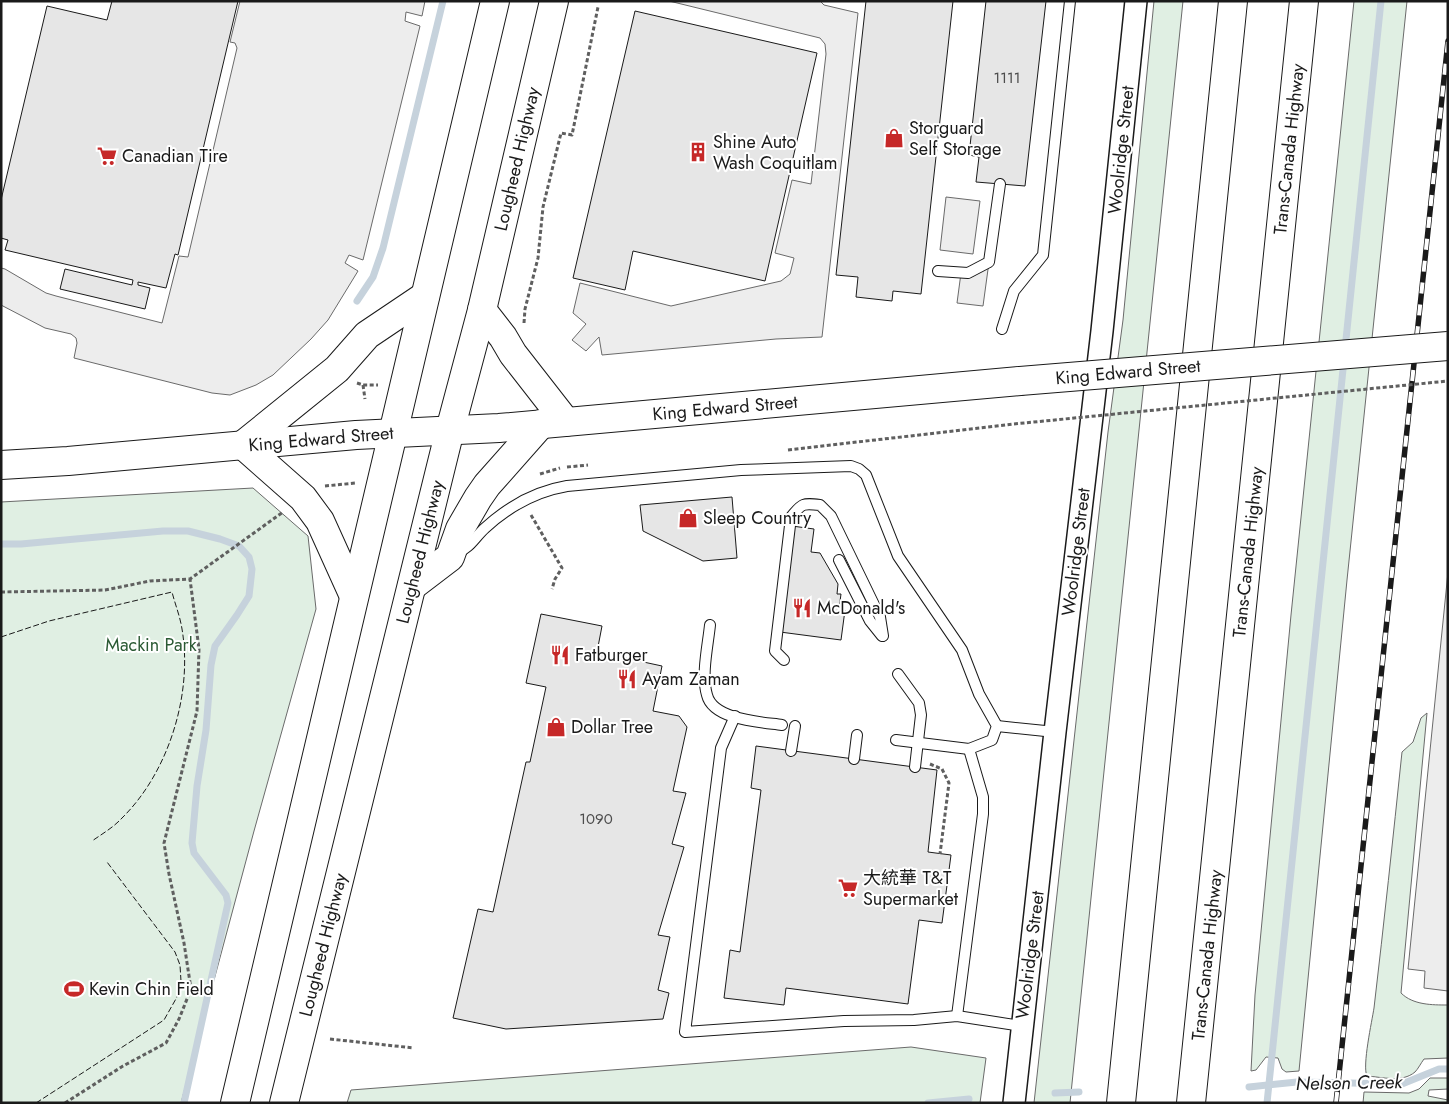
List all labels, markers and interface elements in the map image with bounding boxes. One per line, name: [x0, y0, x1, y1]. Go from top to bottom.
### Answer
street label: Trans-Canada Highway: [1267, 62, 1311, 236]
house number: 1111: [993, 67, 1021, 89]
street label: Lougheed Highway: [488, 84, 546, 234]
street label: Woolridge Street: [1101, 84, 1141, 216]
place label: Storguard Self Storage: [909, 115, 1001, 162]
shop icon: Storguard Self Storage: [883, 127, 905, 149]
place label: Shine Auto Wash Coquitlam: [713, 129, 838, 176]
building icon: Shine Auto Wash Coquitlam: [687, 141, 709, 163]
place label: Canadian Tire: [122, 143, 228, 169]
supermarket icon: Canadian Tire: [96, 145, 118, 167]
street label: King Edward Street: [1054, 353, 1202, 391]
street label: King Edward Street: [651, 389, 799, 427]
street label: King Edward Street: [247, 420, 395, 458]
street label: Trans-Canada Highway: [1226, 465, 1270, 639]
street label: Lougheed Highway: [390, 477, 450, 627]
street label: Woolridge Street: [1055, 486, 1097, 618]
place label: Sleep Country: [703, 505, 811, 531]
shop icon: Sleep Country: [677, 507, 699, 529]
place label: McDonald's: [817, 595, 905, 621]
restaurant icon: McDonald's: [791, 597, 813, 619]
park label: Mackin Park: [105, 632, 197, 658]
place label: Fatburger: [575, 642, 649, 668]
restaurant icon: Fatburger: [549, 644, 571, 666]
place label: Ayam Zaman: [642, 666, 740, 692]
restaurant icon: Ayam Zaman: [616, 668, 638, 690]
place label: Dollar Tree: [571, 714, 653, 740]
shop icon: Dollar Tree: [545, 716, 567, 738]
house number: 1090: [579, 808, 613, 830]
place label: 大統華 T&T Supermarket: [863, 865, 959, 912]
street label: Trans-Canada Highway: [1185, 868, 1229, 1042]
street label: Lougheed Highway: [293, 870, 353, 1020]
supermarket icon: 大統華 T&T Supermarket: [837, 877, 859, 899]
street label: Woolridge Street: [1009, 889, 1051, 1021]
place label: Kevin Chin Field: [89, 976, 214, 1002]
sports icon: Kevin Chin Field: [63, 978, 85, 1000]
water label: Nelson Creek: [1295, 1068, 1403, 1097]

